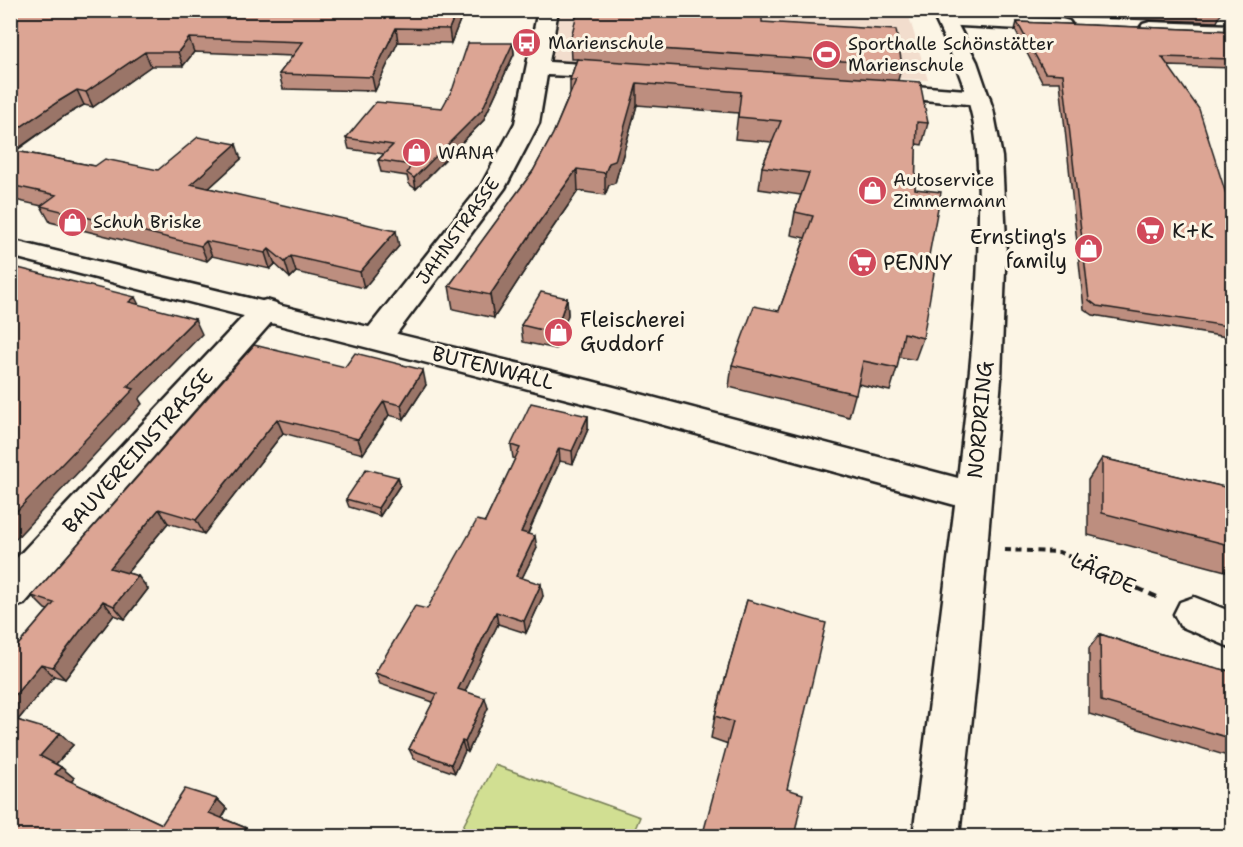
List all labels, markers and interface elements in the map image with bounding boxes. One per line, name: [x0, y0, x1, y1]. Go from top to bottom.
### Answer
bus stop icon: Marienschule: [511, 27, 543, 59]
place label: Marienschule: [548, 31, 664, 55]
place label: Sporthalle Schönstätter Marienschule: [848, 32, 1054, 77]
sports icon: Sporthalle Schönstätter Marienschule: [811, 38, 843, 70]
shop icon: WANA: [401, 137, 433, 169]
place label: WANA: [438, 141, 494, 165]
place label: Autoservice Zimmermann: [893, 168, 1006, 213]
street label: JAHNSTRASSE: [411, 173, 505, 289]
shop icon: Autoservice Zimmermann: [856, 174, 888, 206]
shop icon: Schuh Briske: [56, 206, 88, 238]
place label: Schuh Briske: [93, 210, 202, 234]
supermarket icon: K+K: [1135, 215, 1167, 247]
place label: K+K: [1172, 217, 1214, 245]
place label: Ernsting's family: [970, 223, 1067, 275]
shop icon: Ernsting's family: [1072, 233, 1104, 265]
supermarket icon: PENNY: [846, 247, 878, 279]
place label: PENNY: [883, 249, 953, 277]
place label: Fleischerei Guddorf: [580, 306, 686, 358]
shop icon: Fleischerei Guddorf: [543, 316, 575, 348]
street label: BUTENWALL: [429, 339, 557, 397]
street label: NORDRING: [961, 360, 999, 480]
street label: BAUVEREINSTRASSE: [56, 363, 220, 539]
street label: LÄGDE: [1066, 546, 1140, 600]

